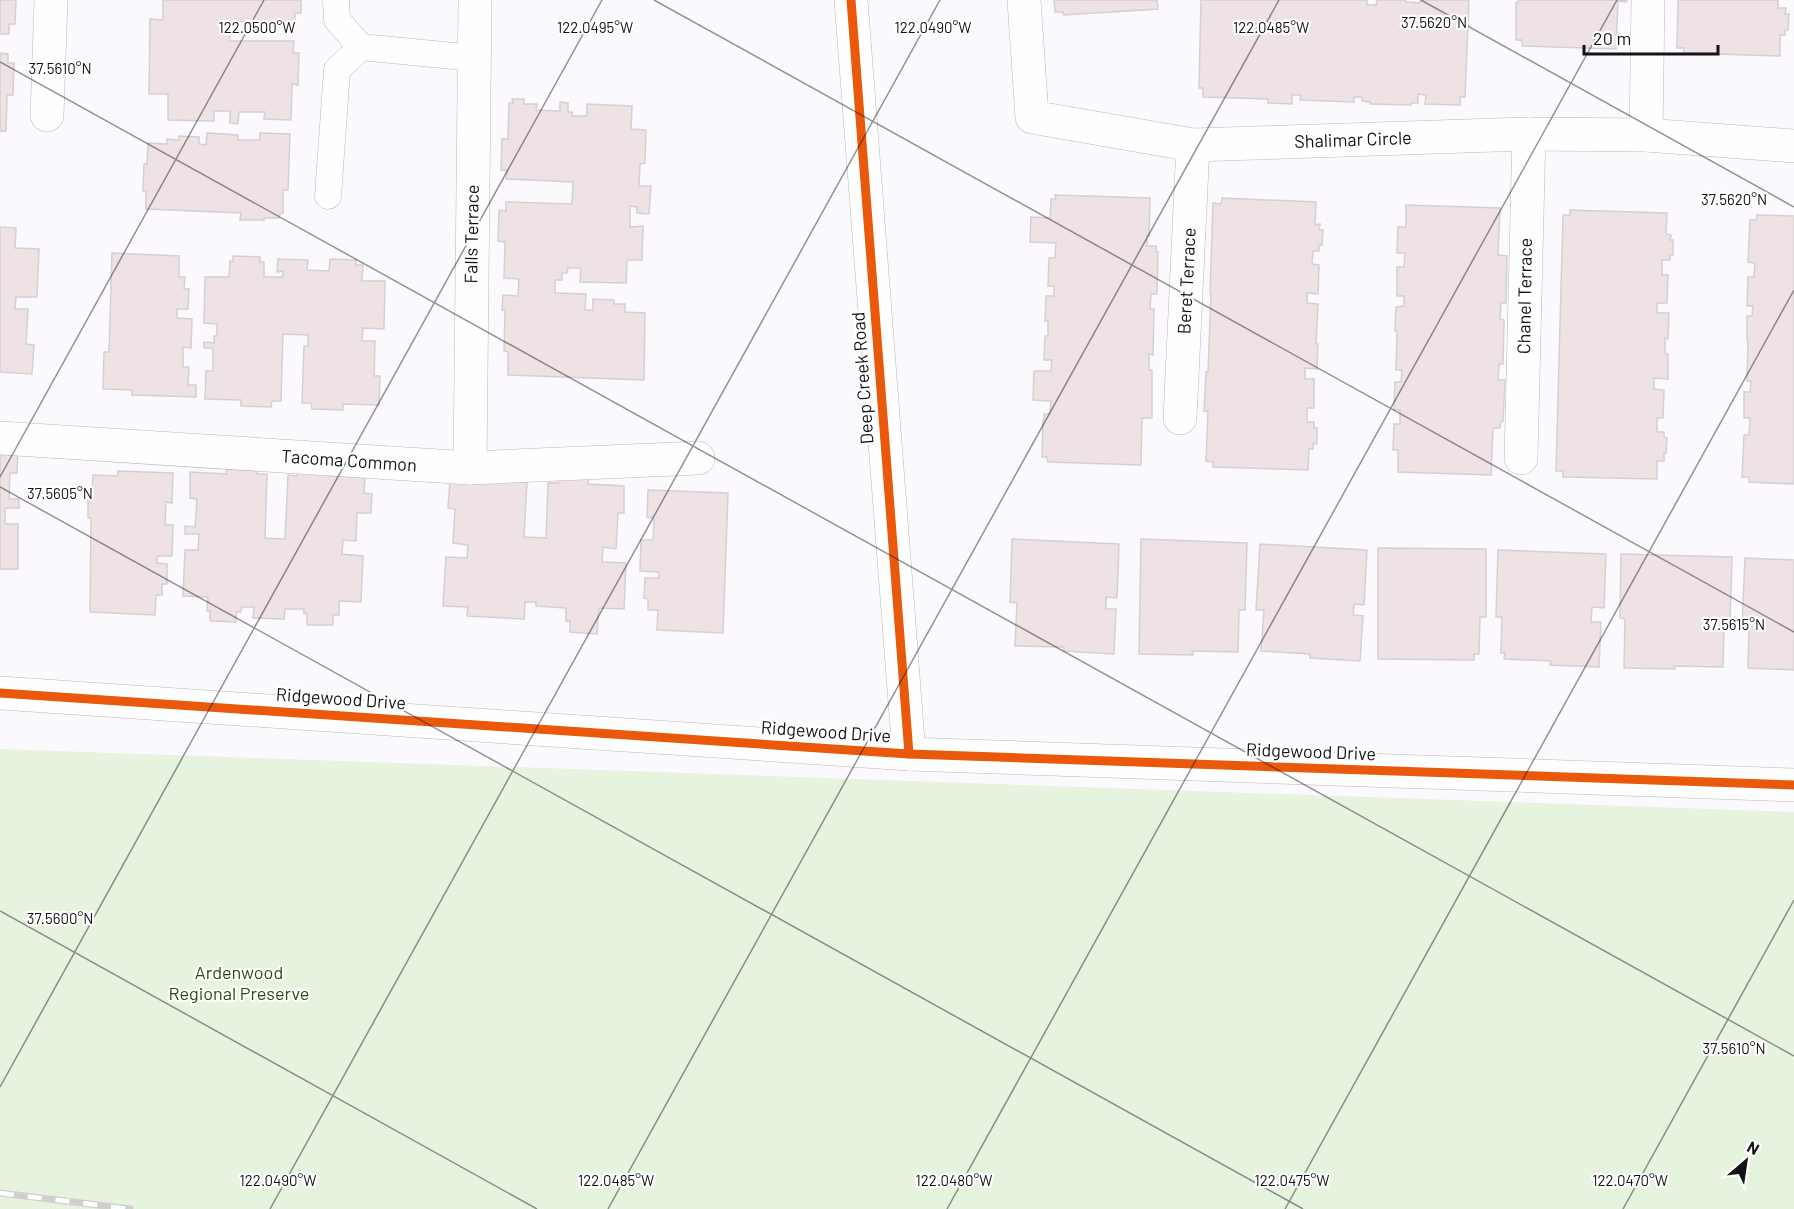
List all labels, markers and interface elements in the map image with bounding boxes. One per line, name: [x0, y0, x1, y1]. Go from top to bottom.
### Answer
text: 37.5620°N: [1401, 13, 1467, 31]
text: 122.0500°W: [218, 18, 296, 36]
text: 122.0495°W: [557, 18, 633, 36]
text: 122.0490°W: [895, 18, 971, 36]
text: 122.0485°W: [1233, 18, 1309, 36]
scale bar: [1584, 18, 1718, 56]
text: 20 m: [1593, 27, 1631, 49]
text: 37.5610°N: [28, 59, 92, 77]
street label: Shalimar Circle: [1294, 126, 1412, 152]
street label: Falls Terrace: [459, 184, 483, 284]
text: 37.5620°N: [1701, 190, 1767, 208]
street label: Beret Terrace: [1172, 227, 1200, 335]
street label: Chanel Terrace: [1512, 238, 1536, 354]
street label: Deep Creek Road: [846, 311, 878, 445]
street label: Tacoma Common: [281, 444, 418, 476]
text: 37.5605°N: [27, 484, 93, 502]
text: 37.5615°N: [1703, 615, 1765, 633]
street label: Ridgewood Drive: [275, 682, 407, 714]
street label: Ridgewood Drive: [760, 715, 892, 747]
street label: Ridgewood Drive: [1246, 738, 1377, 764]
text: 37.5600°N: [27, 909, 93, 927]
park label: Ardenwood Regional Preserve: [169, 961, 309, 1004]
text: 37.5610°N: [1702, 1039, 1766, 1057]
north arrow: [1716, 1131, 1776, 1191]
text: N: [1744, 1137, 1763, 1158]
text: 122.0490°W: [240, 1171, 316, 1189]
text: 122.0485°W: [578, 1171, 654, 1189]
text: 122.0480°W: [916, 1171, 992, 1189]
text: 122.0475°W: [1255, 1171, 1329, 1189]
text: 122.0470°W: [1592, 1171, 1668, 1189]

